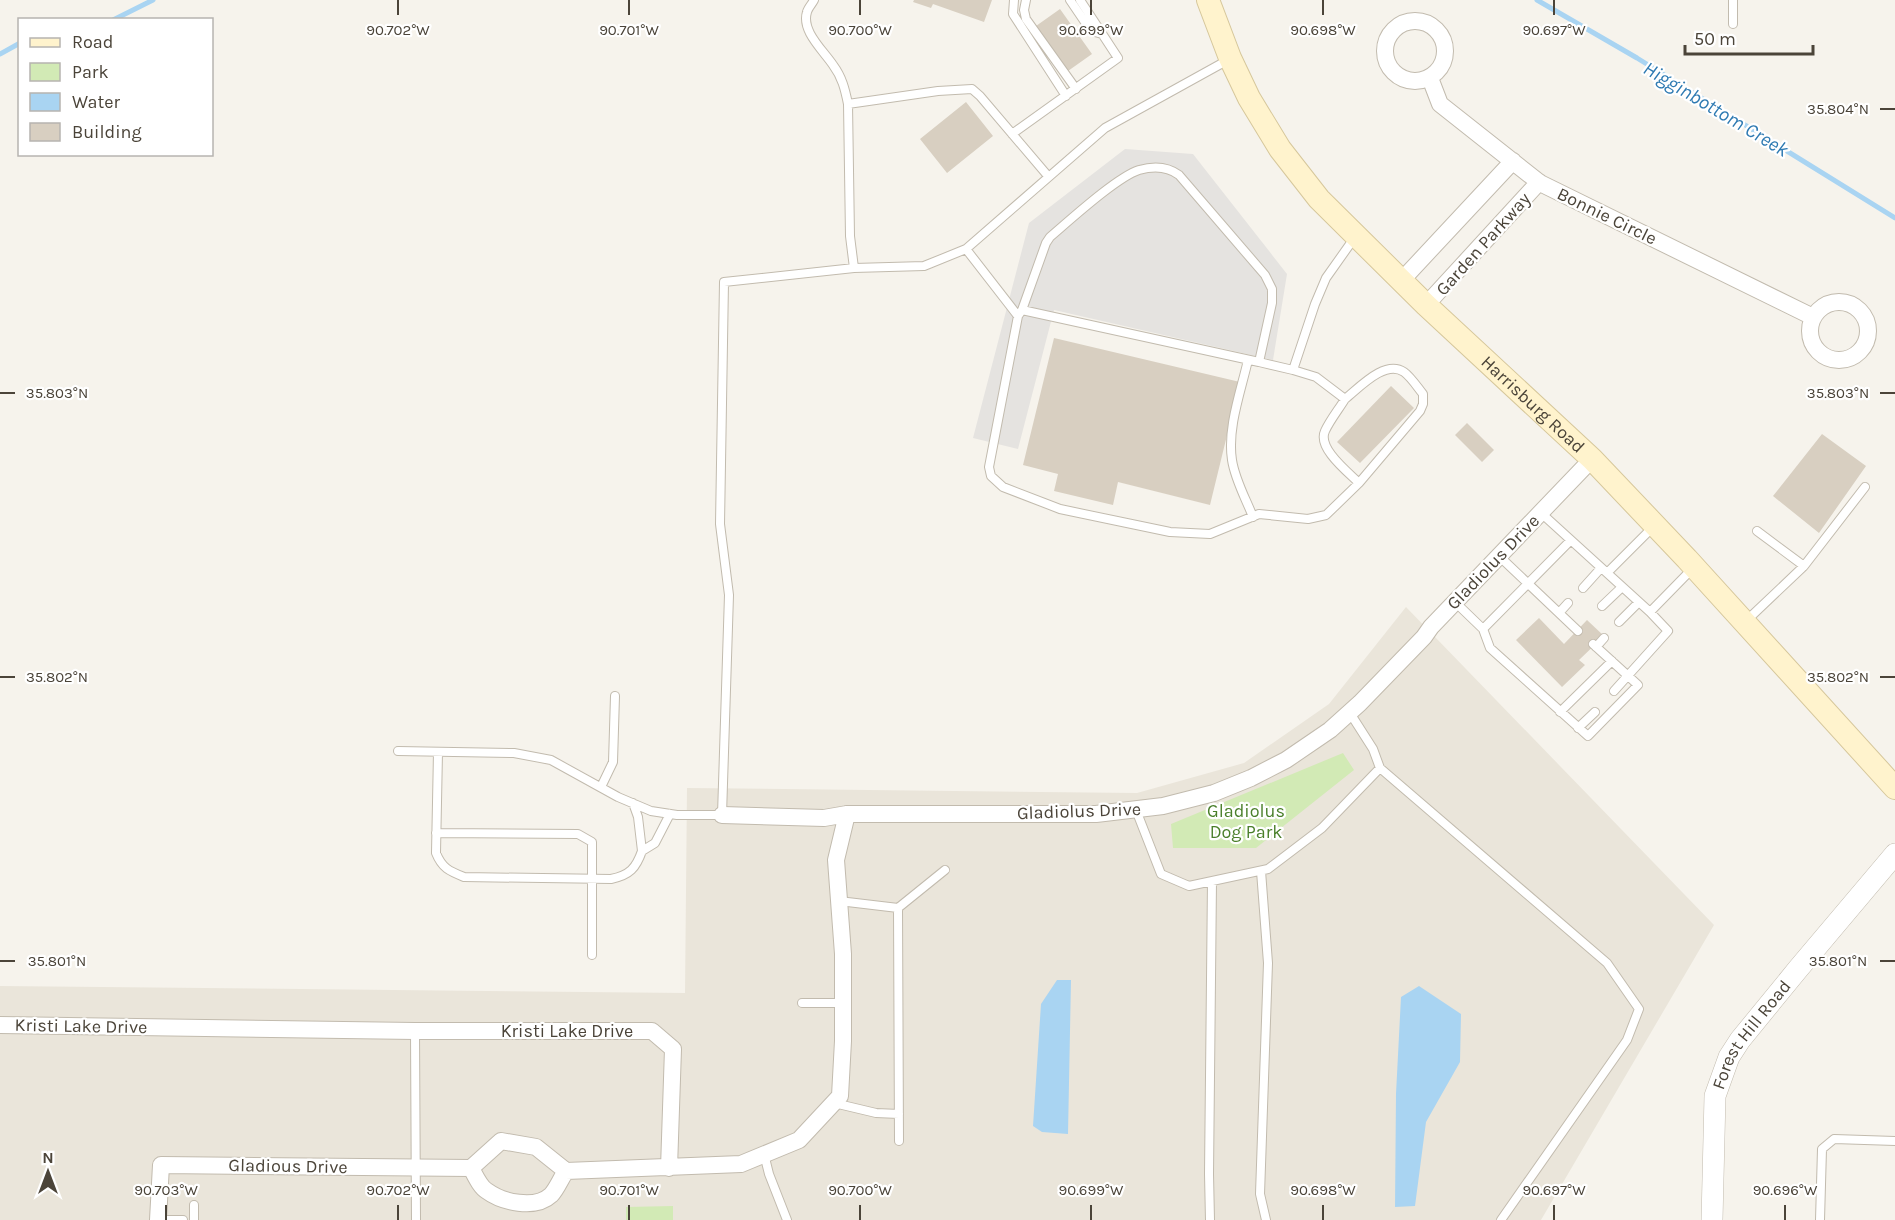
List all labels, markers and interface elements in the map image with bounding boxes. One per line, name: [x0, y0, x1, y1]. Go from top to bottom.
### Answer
legend: [18, 18, 213, 156]
scale bar: [1685, 18, 1812, 56]
text: 90.702°W: [366, 21, 430, 39]
text: 90.701°W: [599, 21, 659, 39]
text: 90.700°W: [828, 21, 892, 39]
text: 90.699°W: [1059, 21, 1124, 39]
text: 90.698°W: [1290, 21, 1356, 39]
text: 90.697°W: [1522, 21, 1586, 39]
text: 50 m: [1694, 28, 1736, 50]
text: Road: [72, 31, 113, 53]
water label: Higginbottom Creek: [1639, 57, 1794, 162]
text: Park: [72, 61, 109, 83]
text: Water: [72, 91, 120, 113]
text: 35.804°N: [1807, 100, 1869, 118]
text: Building: [72, 121, 142, 143]
street label: Bonnie Circle: [1554, 182, 1660, 250]
street label: Garden Parkway: [1431, 188, 1535, 300]
street label: Harrisburg Road: [1477, 351, 1589, 458]
text: 35.803°N: [26, 384, 88, 402]
text: 35.803°N: [1807, 384, 1869, 402]
street label: Gladiolus Drive: [1442, 510, 1544, 614]
text: 35.802°N: [26, 668, 88, 686]
text: 35.802°N: [1807, 668, 1869, 686]
street label: Gladiolus Drive: [1017, 798, 1141, 824]
park label: Gladiolus Dog Park: [1207, 800, 1285, 843]
text: 35.801°N: [28, 952, 86, 970]
text: 35.801°N: [1809, 952, 1867, 970]
street label: Forest Hill Road: [1707, 975, 1796, 1092]
street label: Kristi Lake Drive: [14, 1014, 148, 1038]
street label: Kristi Lake Drive: [501, 1020, 633, 1042]
north arrow: [18, 1142, 78, 1202]
text: N: [42, 1148, 54, 1167]
street label: Gladious Drive: [228, 1154, 348, 1178]
text: 90.703°W: [134, 1181, 198, 1199]
text: 90.702°W: [366, 1181, 430, 1199]
text: 90.701°W: [599, 1181, 659, 1199]
text: 90.700°W: [828, 1181, 892, 1199]
text: 90.699°W: [1059, 1181, 1124, 1199]
text: 90.698°W: [1290, 1181, 1356, 1199]
text: 90.697°W: [1522, 1181, 1586, 1199]
text: 90.696°W: [1753, 1181, 1818, 1199]

